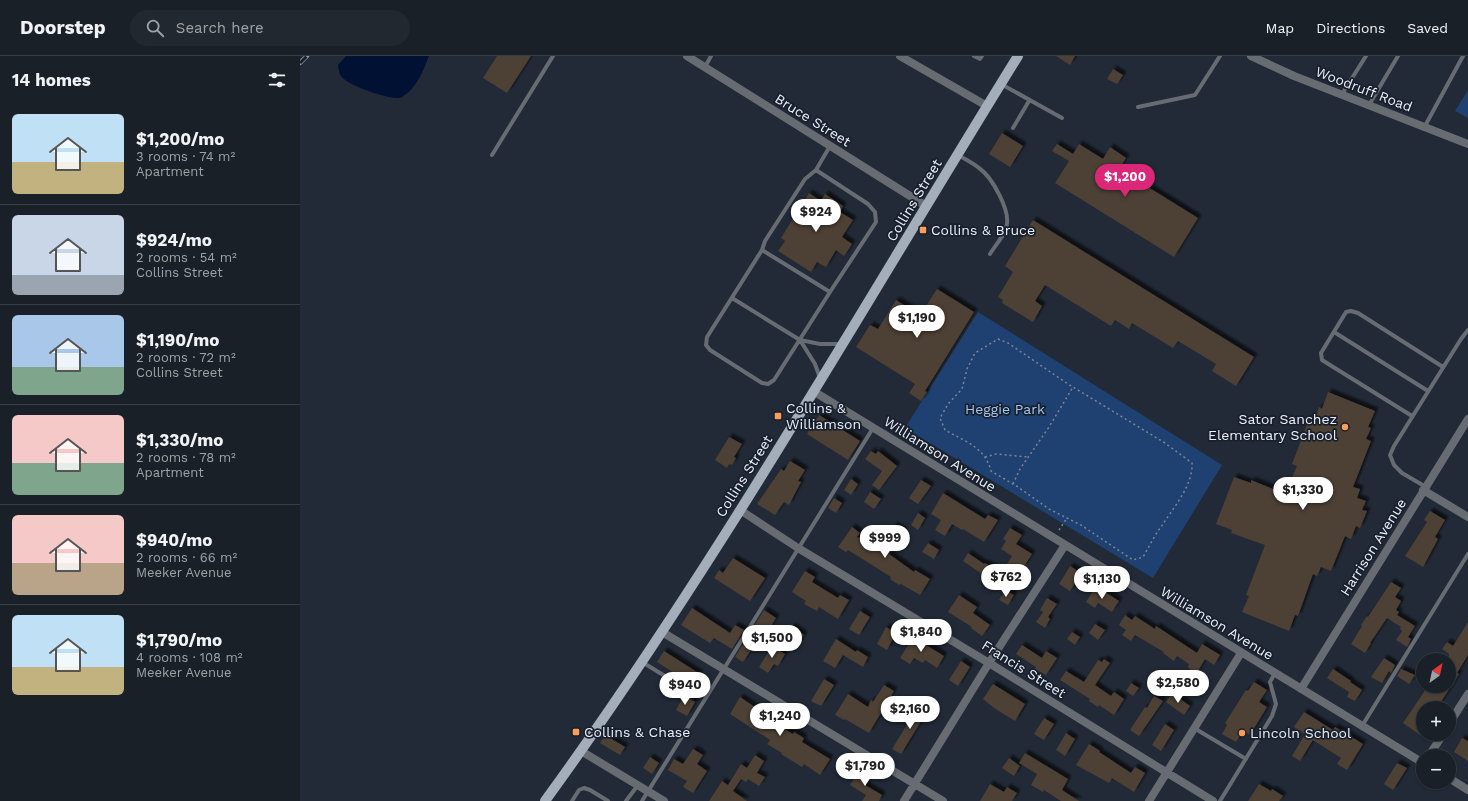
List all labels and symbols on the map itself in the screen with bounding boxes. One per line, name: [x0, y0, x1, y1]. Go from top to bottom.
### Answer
street label: Woodruff Road: [1313, 63, 1415, 115]
street label: Bruce Street: [772, 90, 854, 150]
street label: Collins Street: [883, 156, 945, 244]
pin: $1,200: [1092, 164, 1158, 198]
pin: $924: [792, 199, 840, 233]
place label: Collins & Bruce: [931, 222, 1035, 238]
marker: Collins & Bruce: [918, 225, 928, 235]
pin: $1,190: [884, 305, 950, 339]
place label: Collins & Williamson: [786, 400, 861, 432]
park label: Heggie Park: [965, 401, 1045, 417]
marker: Collins & Williamson: [773, 411, 783, 421]
place label: Sator Sanchez Elementary School: [1208, 411, 1338, 443]
street label: Williamson Avenue: [881, 413, 999, 495]
marker: Sator Sanchez Elementary School: [1340, 422, 1350, 432]
street label: Collins Street: [713, 432, 776, 520]
pin: $1,330: [1270, 477, 1336, 511]
street label: Harrison Avenue: [1337, 496, 1409, 598]
pin: $999: [861, 525, 909, 559]
pin: $762: [982, 564, 1030, 598]
pin: $1,130: [1069, 566, 1135, 600]
street label: Williamson Avenue: [1158, 583, 1276, 663]
pin: $1,840: [888, 619, 954, 653]
pin: $1,500: [739, 625, 805, 659]
street label: Francis Street: [979, 637, 1069, 701]
north arrow: [1416, 653, 1456, 693]
pin: $2,580: [1145, 670, 1211, 704]
pin: $940: [661, 672, 709, 706]
pin: $2,160: [877, 696, 943, 730]
pin: $1,240: [747, 703, 813, 737]
place label: Collins & Chase: [584, 724, 690, 740]
place label: Lincoln School: [1250, 725, 1352, 741]
marker: Collins & Chase: [571, 727, 581, 737]
marker: Lincoln School: [1237, 728, 1247, 738]
pin: $1,790: [832, 753, 898, 787]

